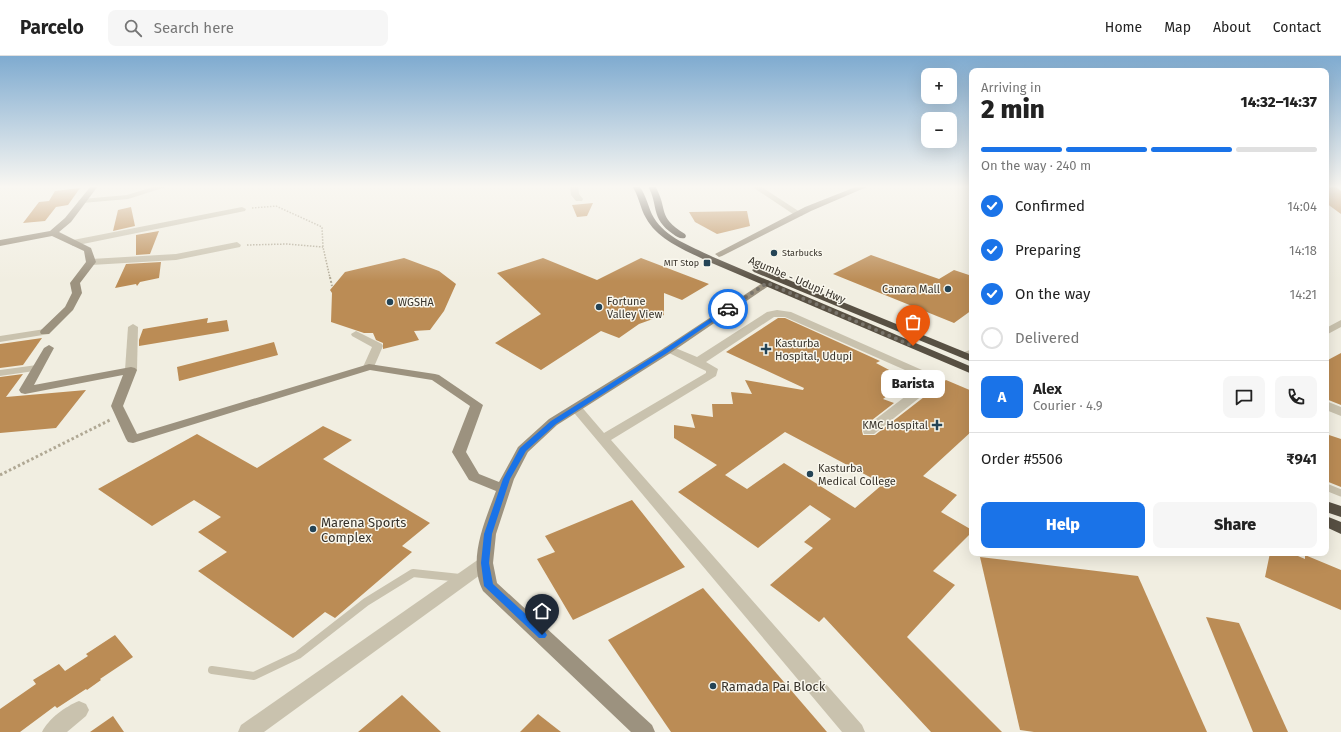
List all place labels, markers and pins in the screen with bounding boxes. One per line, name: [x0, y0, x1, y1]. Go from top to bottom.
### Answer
marker: Starbucks: [769, 248, 779, 258]
place label: Starbucks: [782, 248, 822, 258]
place label: MIT Stop: [664, 258, 699, 268]
marker: MIT Stop: [702, 258, 712, 268]
place label: Canara Mall: [882, 283, 940, 296]
marker: Canara Mall: [943, 284, 953, 294]
place label: Fortune Valley View: [607, 295, 662, 321]
place label: WGSHA: [398, 296, 435, 309]
marker: WGSHA: [385, 297, 395, 307]
marker: Fortune Valley View: [594, 302, 604, 312]
pin: [896, 305, 930, 346]
place label: Kasturba Hospital, Udupi: [775, 337, 852, 363]
marker: Kasturba Hospital, Udupi: [760, 343, 772, 355]
callout: Barista: [881, 370, 945, 398]
place label: KMC Hospital: [862, 419, 928, 432]
marker: KMC Hospital: [931, 419, 943, 431]
place label: Kasturba Medical College: [818, 462, 896, 488]
marker: Kasturba Medical College: [805, 469, 815, 479]
place label: Marena Sports Complex: [321, 515, 406, 545]
marker: Marena Sports Complex: [308, 524, 318, 534]
pin: [525, 594, 559, 635]
place label: Ramada Pai Block: [721, 679, 826, 694]
marker: Ramada Pai Block: [708, 681, 718, 691]

